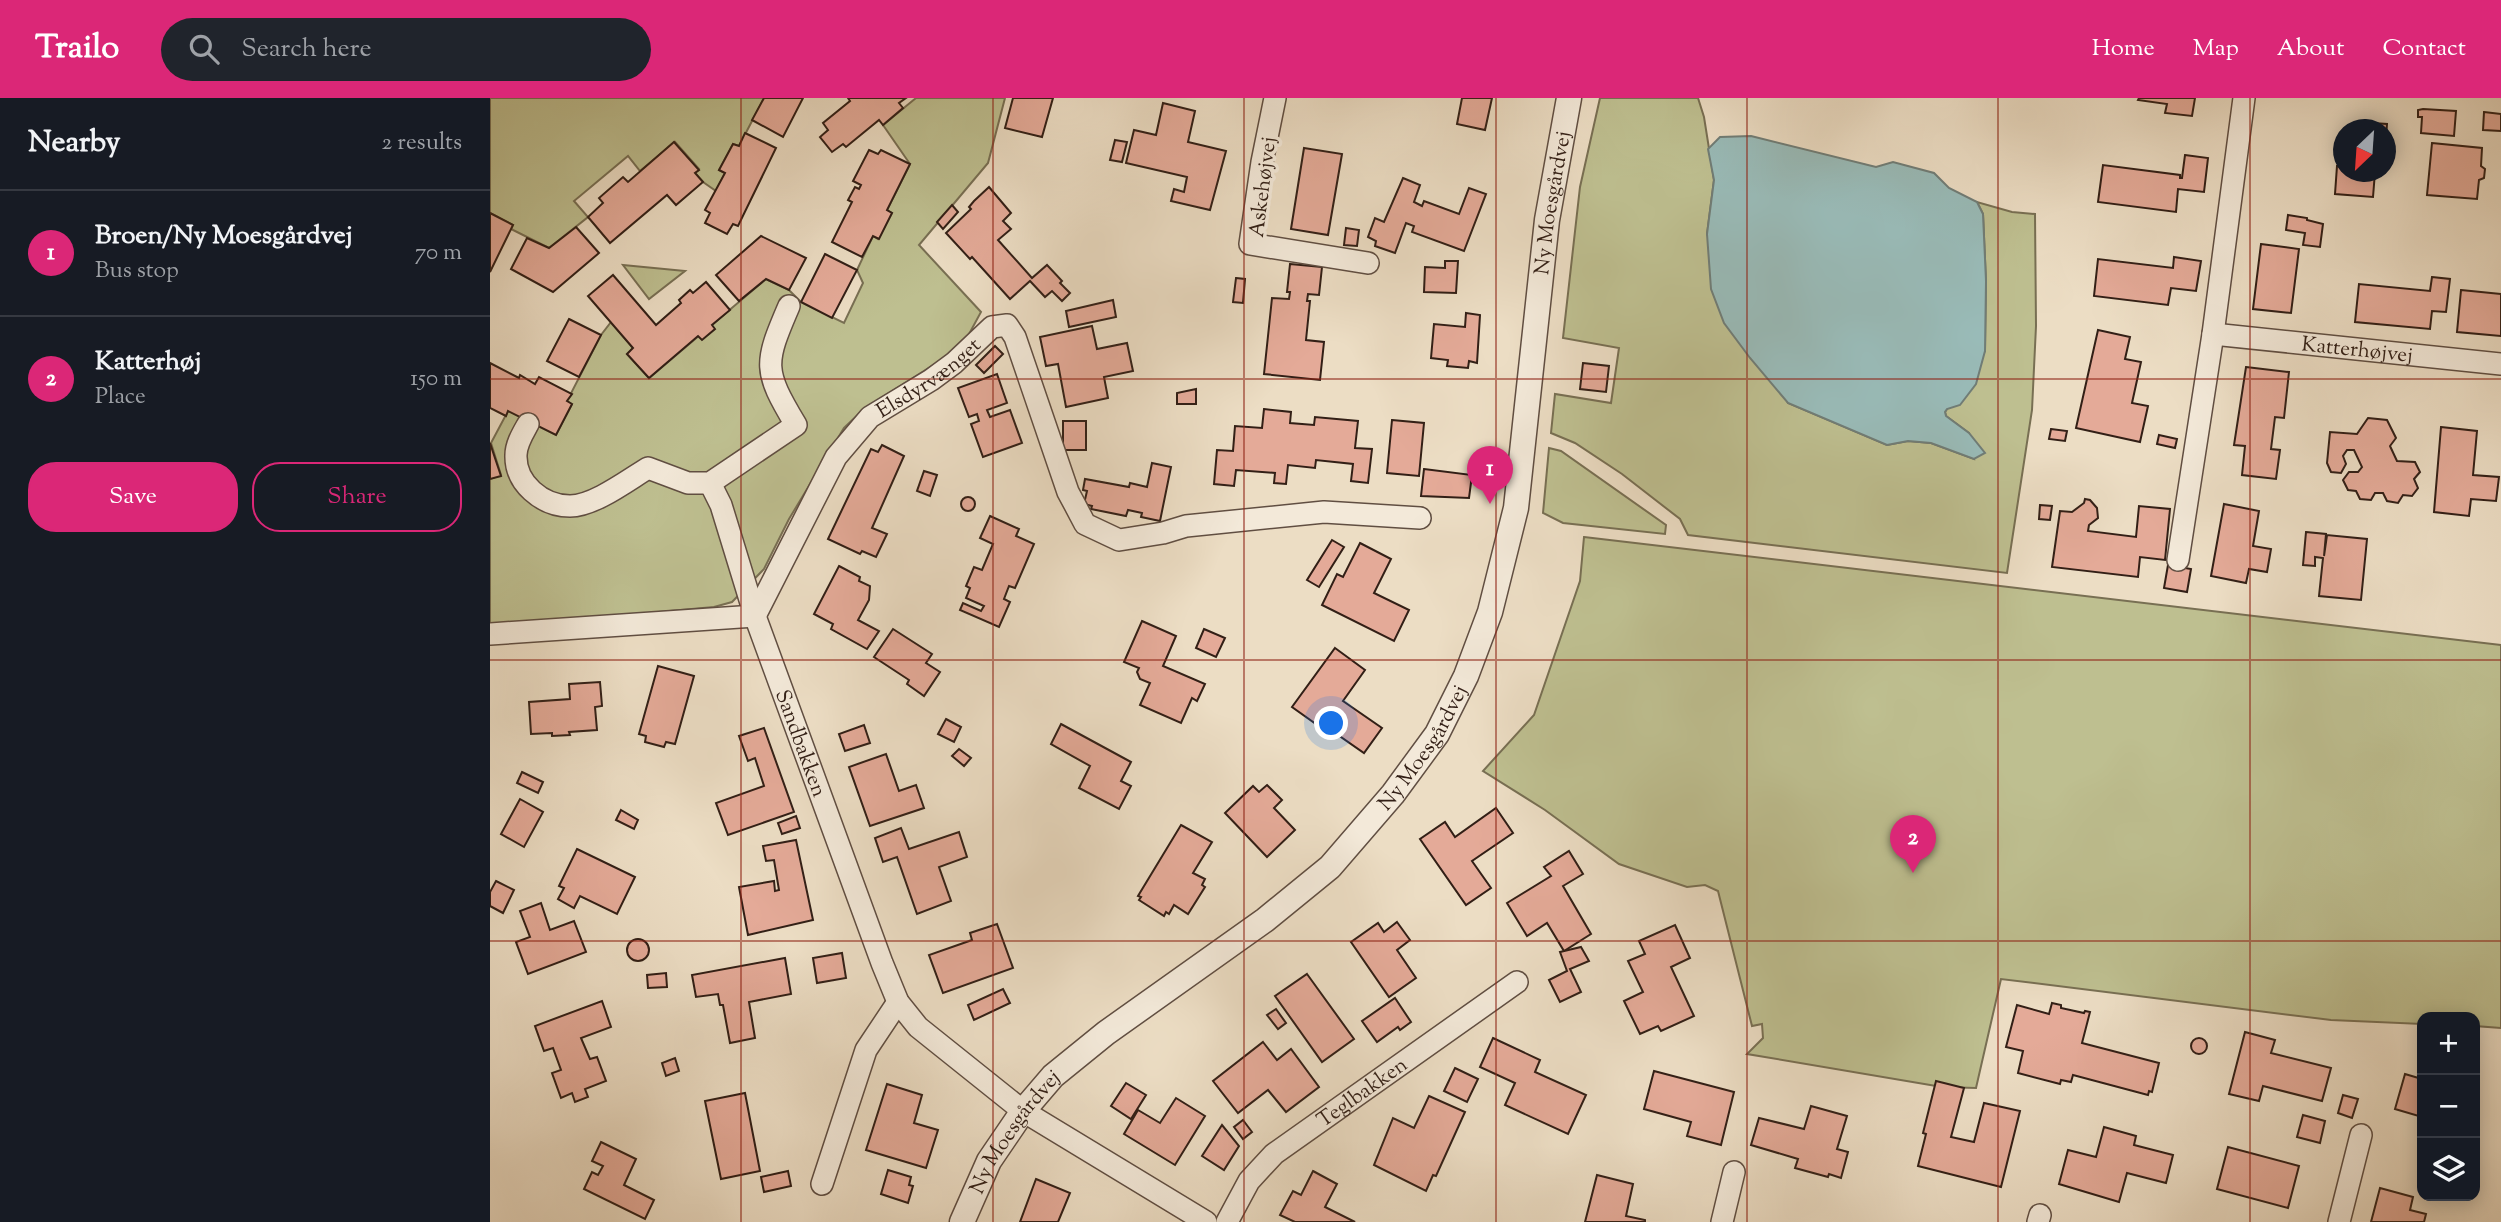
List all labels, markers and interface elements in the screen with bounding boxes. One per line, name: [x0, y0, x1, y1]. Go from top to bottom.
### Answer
search box: [161, 18, 651, 81]
text: Trailo: [35, 25, 119, 73]
icon: search: [185, 30, 223, 68]
text: Search here: [241, 31, 372, 68]
text: Home: [2092, 32, 2155, 66]
text: Map: [2193, 32, 2239, 66]
text: About: [2277, 32, 2344, 66]
text: Contact: [2382, 32, 2466, 66]
north arrow: [2333, 119, 2396, 182]
text: Nearby: [28, 122, 120, 165]
text: 2 results: [382, 127, 462, 160]
street label: Ny Moesgårdvej: [1528, 129, 1580, 276]
street label: Askehøjvej: [1243, 135, 1285, 239]
text: Broen/Ny Moesgårdvej: [95, 218, 353, 255]
text: 1: [47, 237, 55, 270]
text: 70 m: [415, 237, 462, 270]
text: Bus stop: [95, 255, 179, 288]
street label: Katterhøjvej: [2300, 330, 2414, 372]
street label: Elsdyrvænget: [871, 332, 989, 427]
text: Katterhøj: [95, 344, 201, 381]
text: 2: [46, 363, 56, 396]
text: 150 m: [410, 363, 462, 396]
text: Place: [95, 381, 146, 414]
pin: 1: [1467, 446, 1513, 504]
button: Save: [28, 462, 238, 532]
button: Share: [252, 462, 462, 532]
street label: Ny Moesgårdvej: [1372, 681, 1476, 818]
street label: Sandbakken: [766, 686, 833, 802]
your location: [1314, 706, 1348, 740]
pin: 2: [1890, 815, 1936, 873]
map controls: [2417, 1012, 2480, 1201]
button: +: [2417, 1012, 2480, 1075]
street label: Teglbakken: [1312, 1051, 1415, 1136]
street label: Ny Moesgårdvej: [963, 1063, 1067, 1199]
button: −: [2417, 1075, 2480, 1138]
button: layers: [2417, 1138, 2480, 1201]

